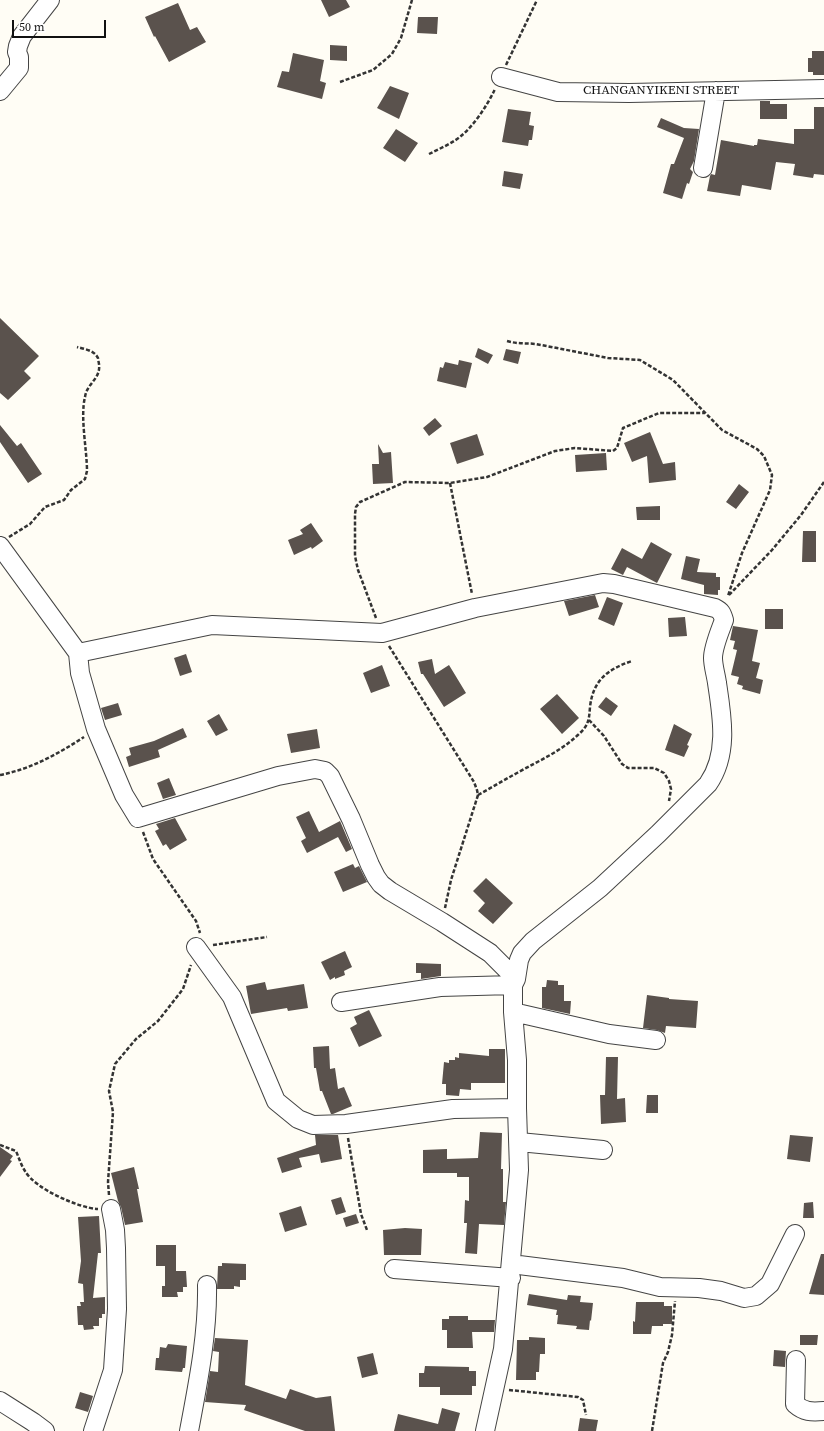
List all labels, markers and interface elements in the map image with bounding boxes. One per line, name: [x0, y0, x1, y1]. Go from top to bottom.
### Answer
scale bar: [14, 12, 108, 38]
text: 50 m: [19, 19, 45, 35]
street label: CHANGANYIKENI STREET: [583, 83, 739, 99]

